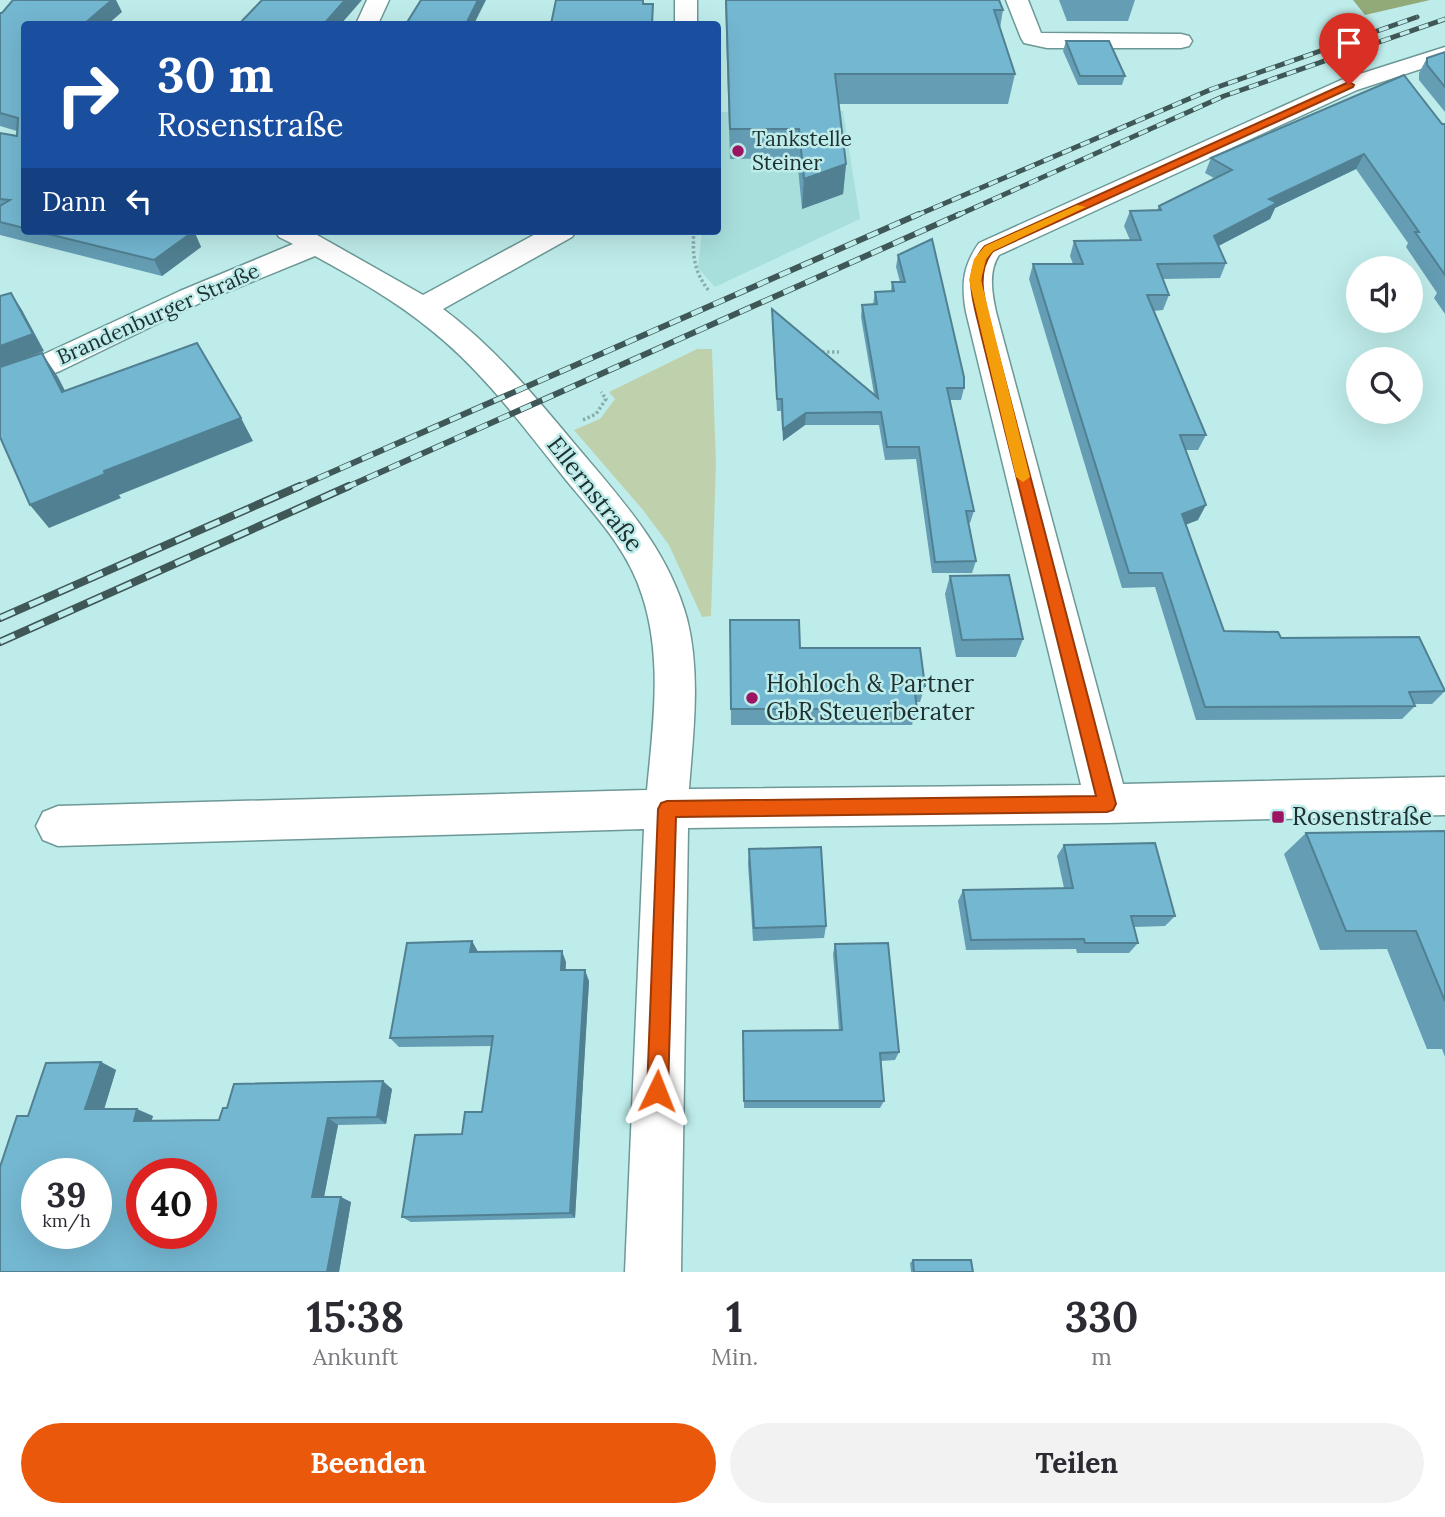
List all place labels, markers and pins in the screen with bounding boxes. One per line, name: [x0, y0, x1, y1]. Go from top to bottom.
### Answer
pin: [1319, 13, 1379, 85]
place label: Tankstelle Steiner: [752, 125, 852, 176]
marker: Tankstelle Steiner: [730, 143, 746, 159]
place label: Hohloch & Partner GbR Steuerberater: [766, 668, 975, 727]
marker: Hohloch & Partner GbR Steuerberater: [744, 690, 760, 706]
place label: Rosenstraße: [1292, 801, 1432, 832]
marker: Rosenstraße: [1270, 809, 1286, 825]

